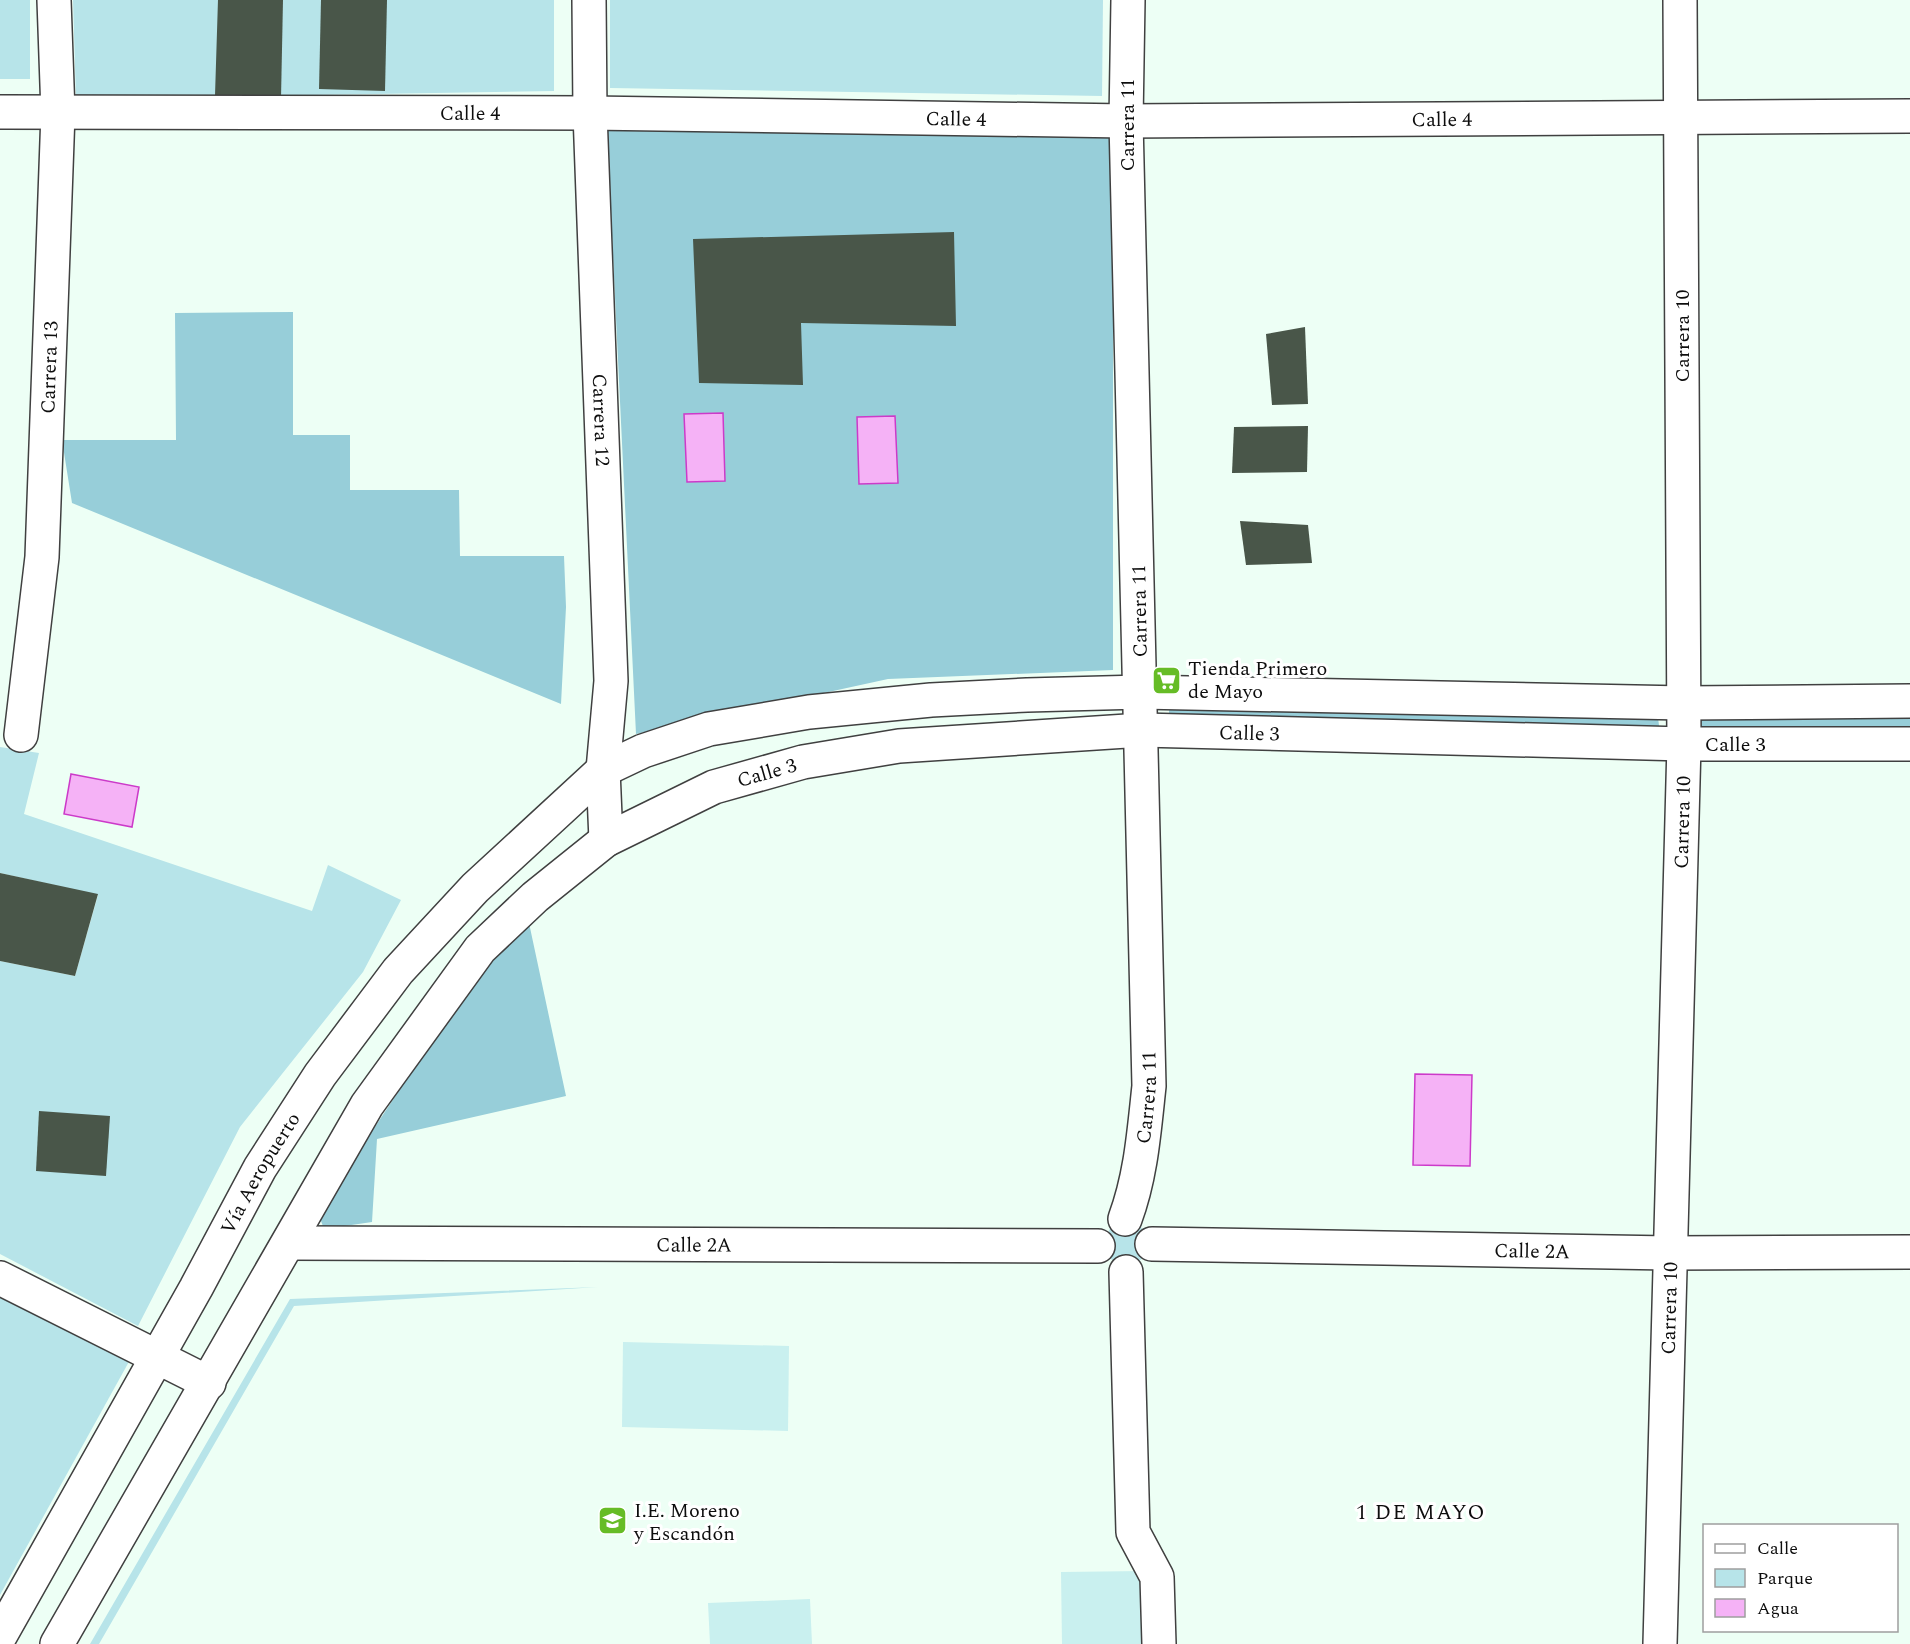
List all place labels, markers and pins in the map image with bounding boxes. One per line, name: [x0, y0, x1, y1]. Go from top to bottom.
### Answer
place label: Tienda Primero de Mayo: [1188, 654, 1327, 707]
supermarket icon: Tienda Primero de Mayo: [1151, 664, 1183, 696]
place label: I.E. Moreno y Escandón: [633, 1496, 740, 1549]
school or university icon: I.E. Moreno y Escandón: [597, 1505, 629, 1537]

